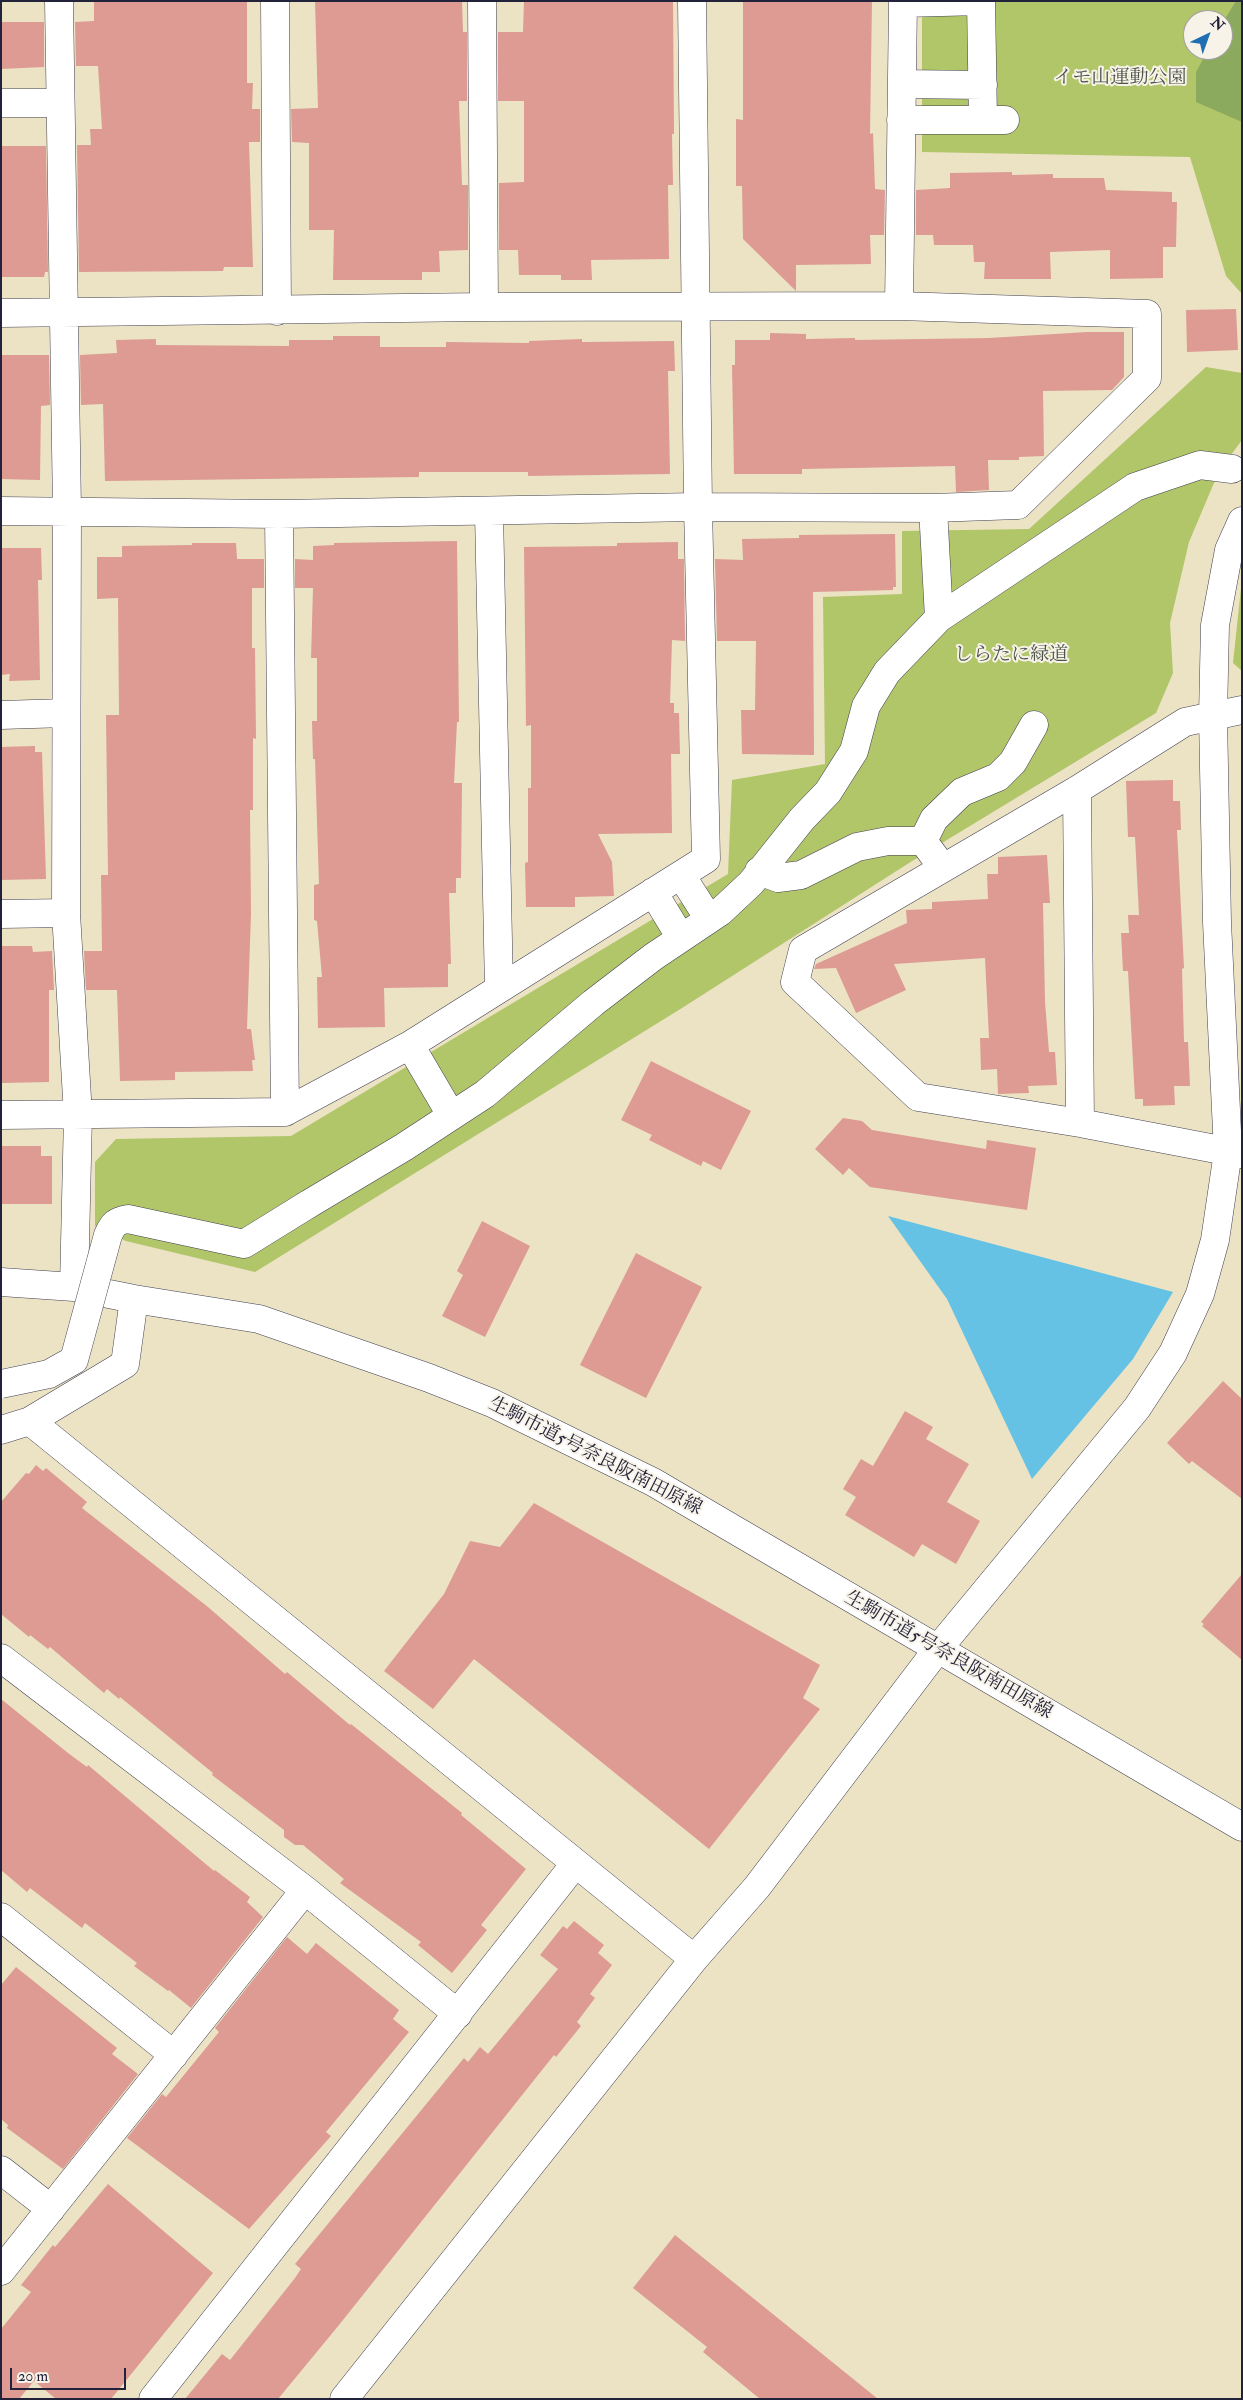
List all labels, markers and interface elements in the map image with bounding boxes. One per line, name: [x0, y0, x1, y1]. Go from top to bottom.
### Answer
north arrow: [1183, 10, 1233, 60]
text: N: [1207, 14, 1228, 35]
park label: イモ山運動公園: [1054, 68, 1186, 90]
park label: しらたに緑道: [954, 645, 1068, 667]
street label: 生駒市道5号奈良阪南田原線: [485, 1393, 705, 1521]
street label: 生駒市道5号奈良阪南田原線: [840, 1587, 1056, 1725]
scale bar: [12, 2358, 129, 2390]
text: 20 m: [18, 2367, 48, 2386]

